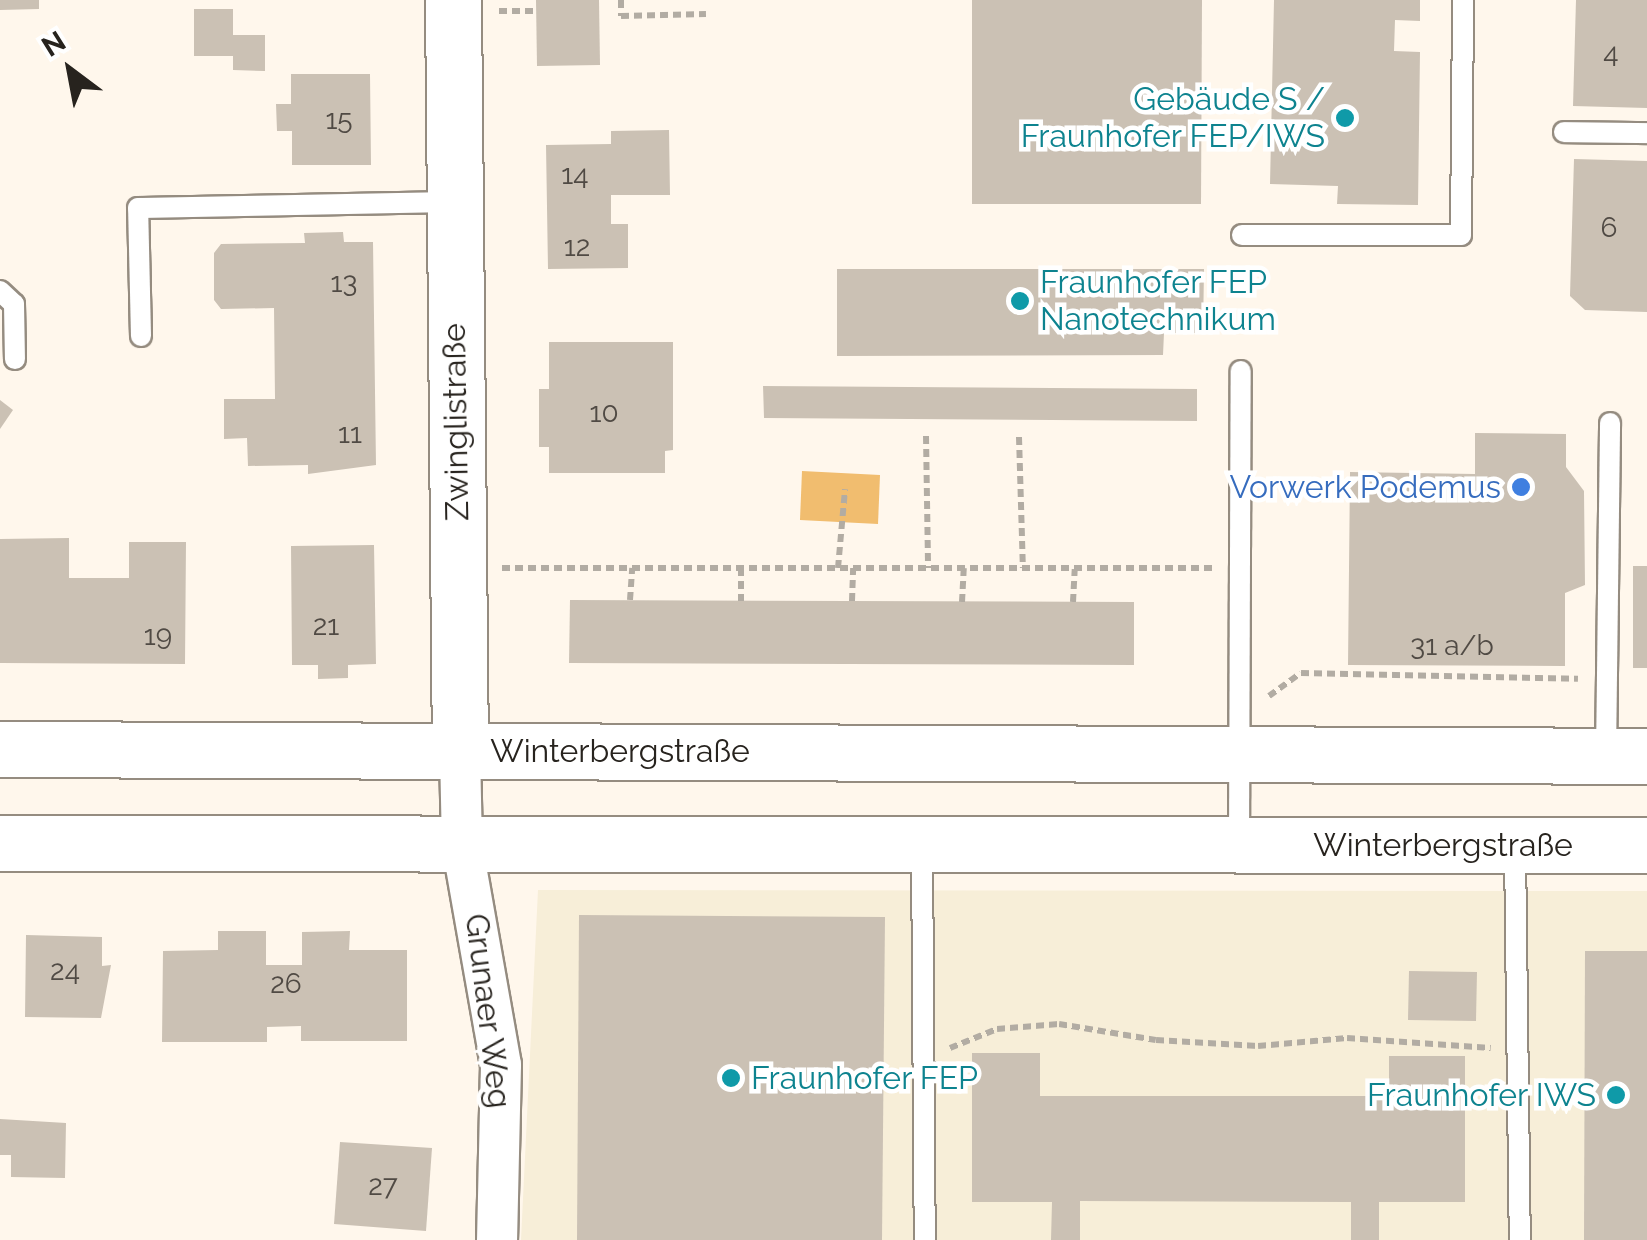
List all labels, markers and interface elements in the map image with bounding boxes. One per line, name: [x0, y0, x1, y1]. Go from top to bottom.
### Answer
north arrow: [20, 20, 120, 120]
text: N: [36, 24, 72, 64]
house number: 4: [1603, 36, 1619, 70]
place label: Gebäude S / Fraunhofer FEP/IWS: [1020, 81, 1325, 156]
house number: 15: [325, 103, 353, 137]
marker: Gebäude S / Fraunhofer FEP/IWS: [1334, 107, 1356, 129]
house number: 14: [561, 158, 589, 192]
house number: 6: [1601, 211, 1617, 245]
house number: 12: [564, 230, 590, 264]
place label: Fraunhofer FEP Nanotechnikum: [1040, 264, 1276, 339]
house number: 13: [331, 266, 357, 300]
marker: Fraunhofer FEP Nanotechnikum: [1009, 290, 1031, 312]
street label: Zwinglistraße: [435, 323, 477, 521]
house number: 10: [589, 396, 619, 430]
house number: 11: [338, 417, 362, 451]
place label: Vorwerk Podemus: [1229, 468, 1501, 506]
marker: Vorwerk Podemus: [1510, 476, 1532, 498]
house number: 21: [313, 609, 339, 643]
house number: 19: [144, 619, 172, 653]
house number: 31 a/b: [1410, 629, 1494, 663]
street label: Winterbergstraße: [490, 732, 750, 770]
street label: Winterbergstraße: [1313, 826, 1573, 864]
street label: Grunaer Weg: [457, 911, 519, 1111]
house number: 24: [50, 954, 80, 988]
house number: 26: [270, 967, 302, 1001]
place label: Fraunhofer FEP: [751, 1059, 979, 1097]
marker: Fraunhofer FEP: [720, 1067, 742, 1089]
place label: Fraunhofer IWS: [1366, 1076, 1596, 1114]
marker: Fraunhofer IWS: [1605, 1084, 1627, 1106]
house number: 27: [368, 1169, 398, 1203]

